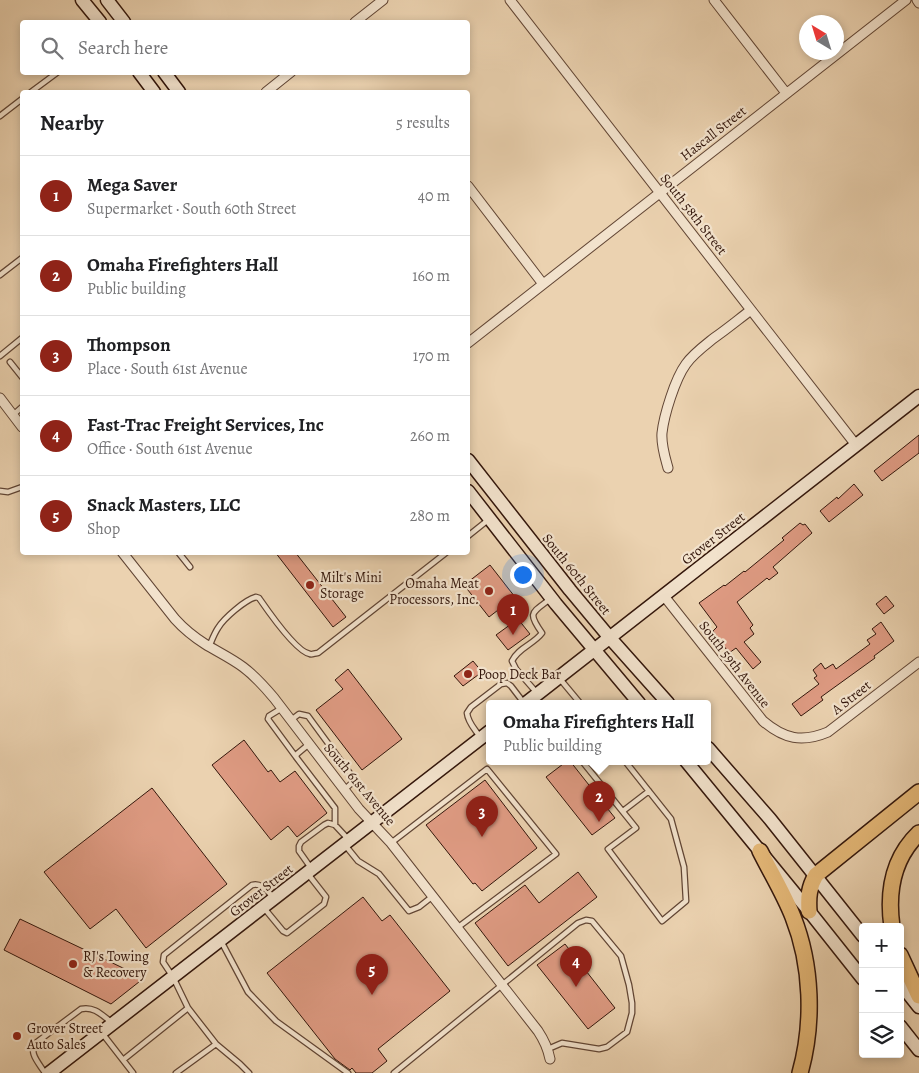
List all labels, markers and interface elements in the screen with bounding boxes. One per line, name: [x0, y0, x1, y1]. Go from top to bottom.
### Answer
north arrow: [799, 15, 844, 60]
search box: [20, 20, 470, 75]
icon: search: [38, 34, 66, 62]
text: Search here: [78, 35, 168, 61]
street label: Hascall Street: [676, 101, 750, 165]
text: Nearby: [40, 109, 103, 137]
text: 5 results: [396, 112, 450, 134]
street label: South 58th Street: [656, 170, 732, 259]
text: Mega Saver: [87, 172, 177, 198]
text: 1: [53, 185, 59, 207]
text: 40 m: [418, 185, 450, 207]
text: Supermarket · South 60th Street: [87, 198, 296, 220]
text: Omaha Firefighters Hall: [87, 252, 278, 278]
text: 2: [52, 265, 60, 287]
text: 160 m: [412, 265, 450, 287]
text: Public building: [87, 278, 186, 300]
text: Thompson: [87, 332, 171, 358]
text: 3: [53, 345, 59, 367]
text: 170 m: [413, 345, 450, 367]
text: Place · South 61st Avenue: [87, 358, 248, 380]
text: Fast-Trac Freight Services, Inc: [87, 412, 324, 438]
text: 4: [52, 425, 60, 447]
text: 260 m: [410, 425, 450, 447]
text: Office · South 61st Avenue: [87, 438, 253, 460]
text: Snack Masters, LLC: [87, 492, 241, 518]
text: 5: [53, 505, 59, 527]
text: 280 m: [410, 505, 450, 527]
street label: Grover Street: [678, 507, 749, 569]
text: Shop: [87, 518, 120, 540]
street label: South 60th Street: [538, 530, 616, 619]
your location: [510, 562, 536, 588]
place label: Milt's Mini Storage: [320, 568, 382, 603]
place label: Omaha Meat Processors, Inc.: [389, 574, 479, 609]
marker: Milt's Mini Storage: [304, 579, 316, 591]
marker: Omaha Meat Processors, Inc.: [483, 585, 495, 597]
pin: 1: [497, 594, 529, 635]
street label: South 59th Avenue: [695, 617, 775, 712]
place label: Poop Deck Bar: [478, 665, 562, 684]
marker: Poop Deck Bar: [462, 668, 474, 680]
street label: A Street: [827, 676, 875, 719]
popup: [486, 700, 711, 765]
text: Omaha Firefighters Hall: [503, 709, 694, 735]
text: Public building: [503, 735, 602, 757]
street label: South 61st Avenue: [319, 739, 400, 830]
pin: 2: [583, 781, 615, 822]
pin: 3: [466, 796, 498, 837]
street label: Grover Street: [226, 859, 297, 921]
map controls: [859, 923, 904, 1058]
button: +: [859, 923, 904, 968]
pin: 4: [560, 946, 592, 987]
place label: RJ's Towing & Recovery: [83, 947, 149, 982]
pin: 5: [356, 954, 388, 995]
marker: RJ's Towing & Recovery: [67, 958, 79, 970]
button: −: [859, 968, 904, 1013]
button: layers: [859, 1013, 904, 1058]
place label: Grover Street Auto Sales: [26, 1019, 103, 1054]
marker: Grover Street Auto Sales: [11, 1030, 23, 1042]

